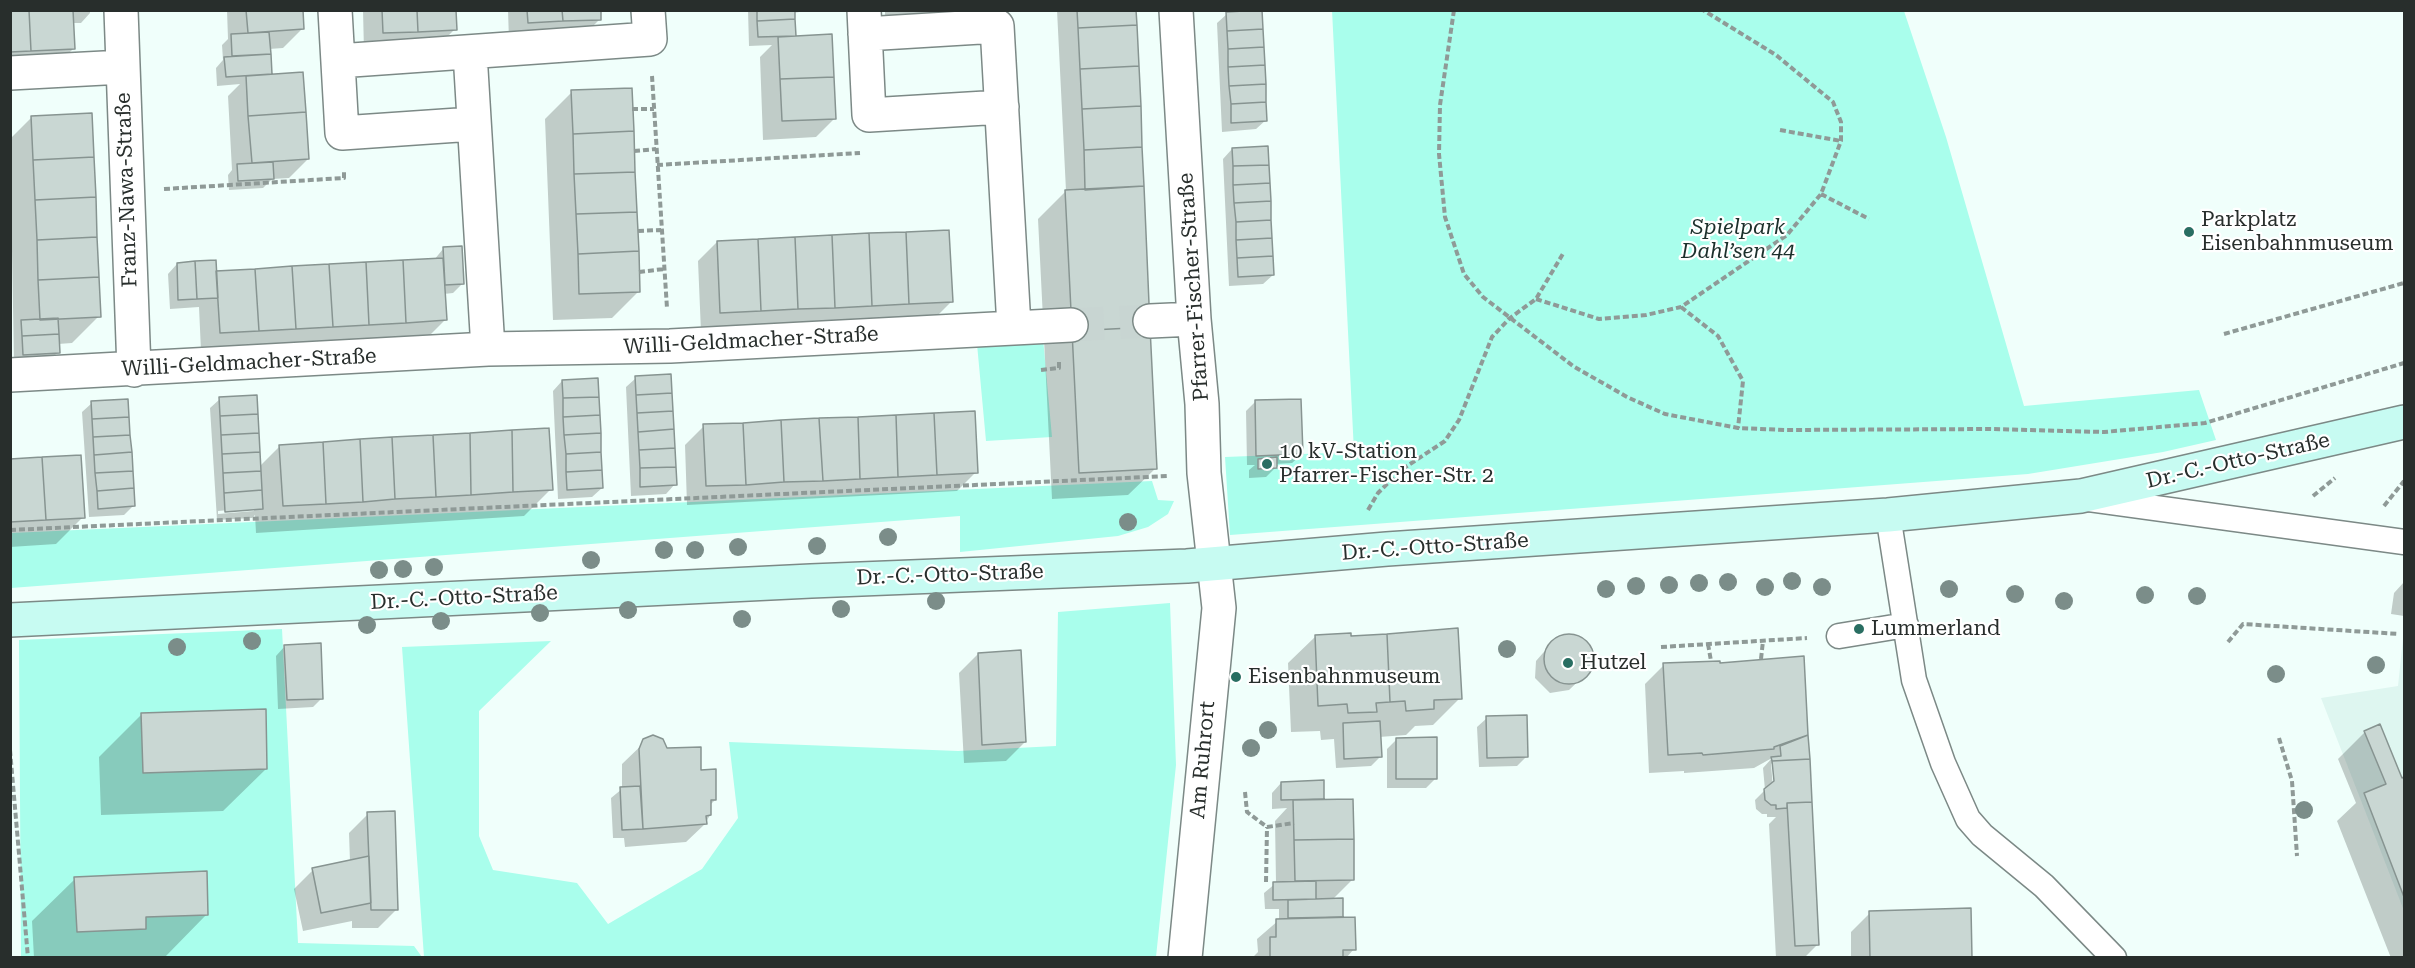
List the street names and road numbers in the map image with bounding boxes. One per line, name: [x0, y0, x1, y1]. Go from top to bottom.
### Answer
street label: Franz-Nawa-Straße: [111, 92, 143, 288]
street label: Pfarrer-Fischer-Straße: [1173, 172, 1215, 402]
street label: Willi-Geldmacher-Straße: [623, 322, 879, 360]
street label: Willi-Geldmacher-Straße: [121, 344, 377, 382]
street label: Dr.-C.-Otto-Straße: [2144, 428, 2332, 494]
street label: Dr.-C.-Otto-Straße: [1341, 528, 1529, 566]
street label: Dr.-C.-Otto-Straße: [856, 559, 1044, 591]
street label: Dr.-C.-Otto-Straße: [370, 581, 558, 615]
street label: Am Ruhrort: [1185, 700, 1221, 820]

